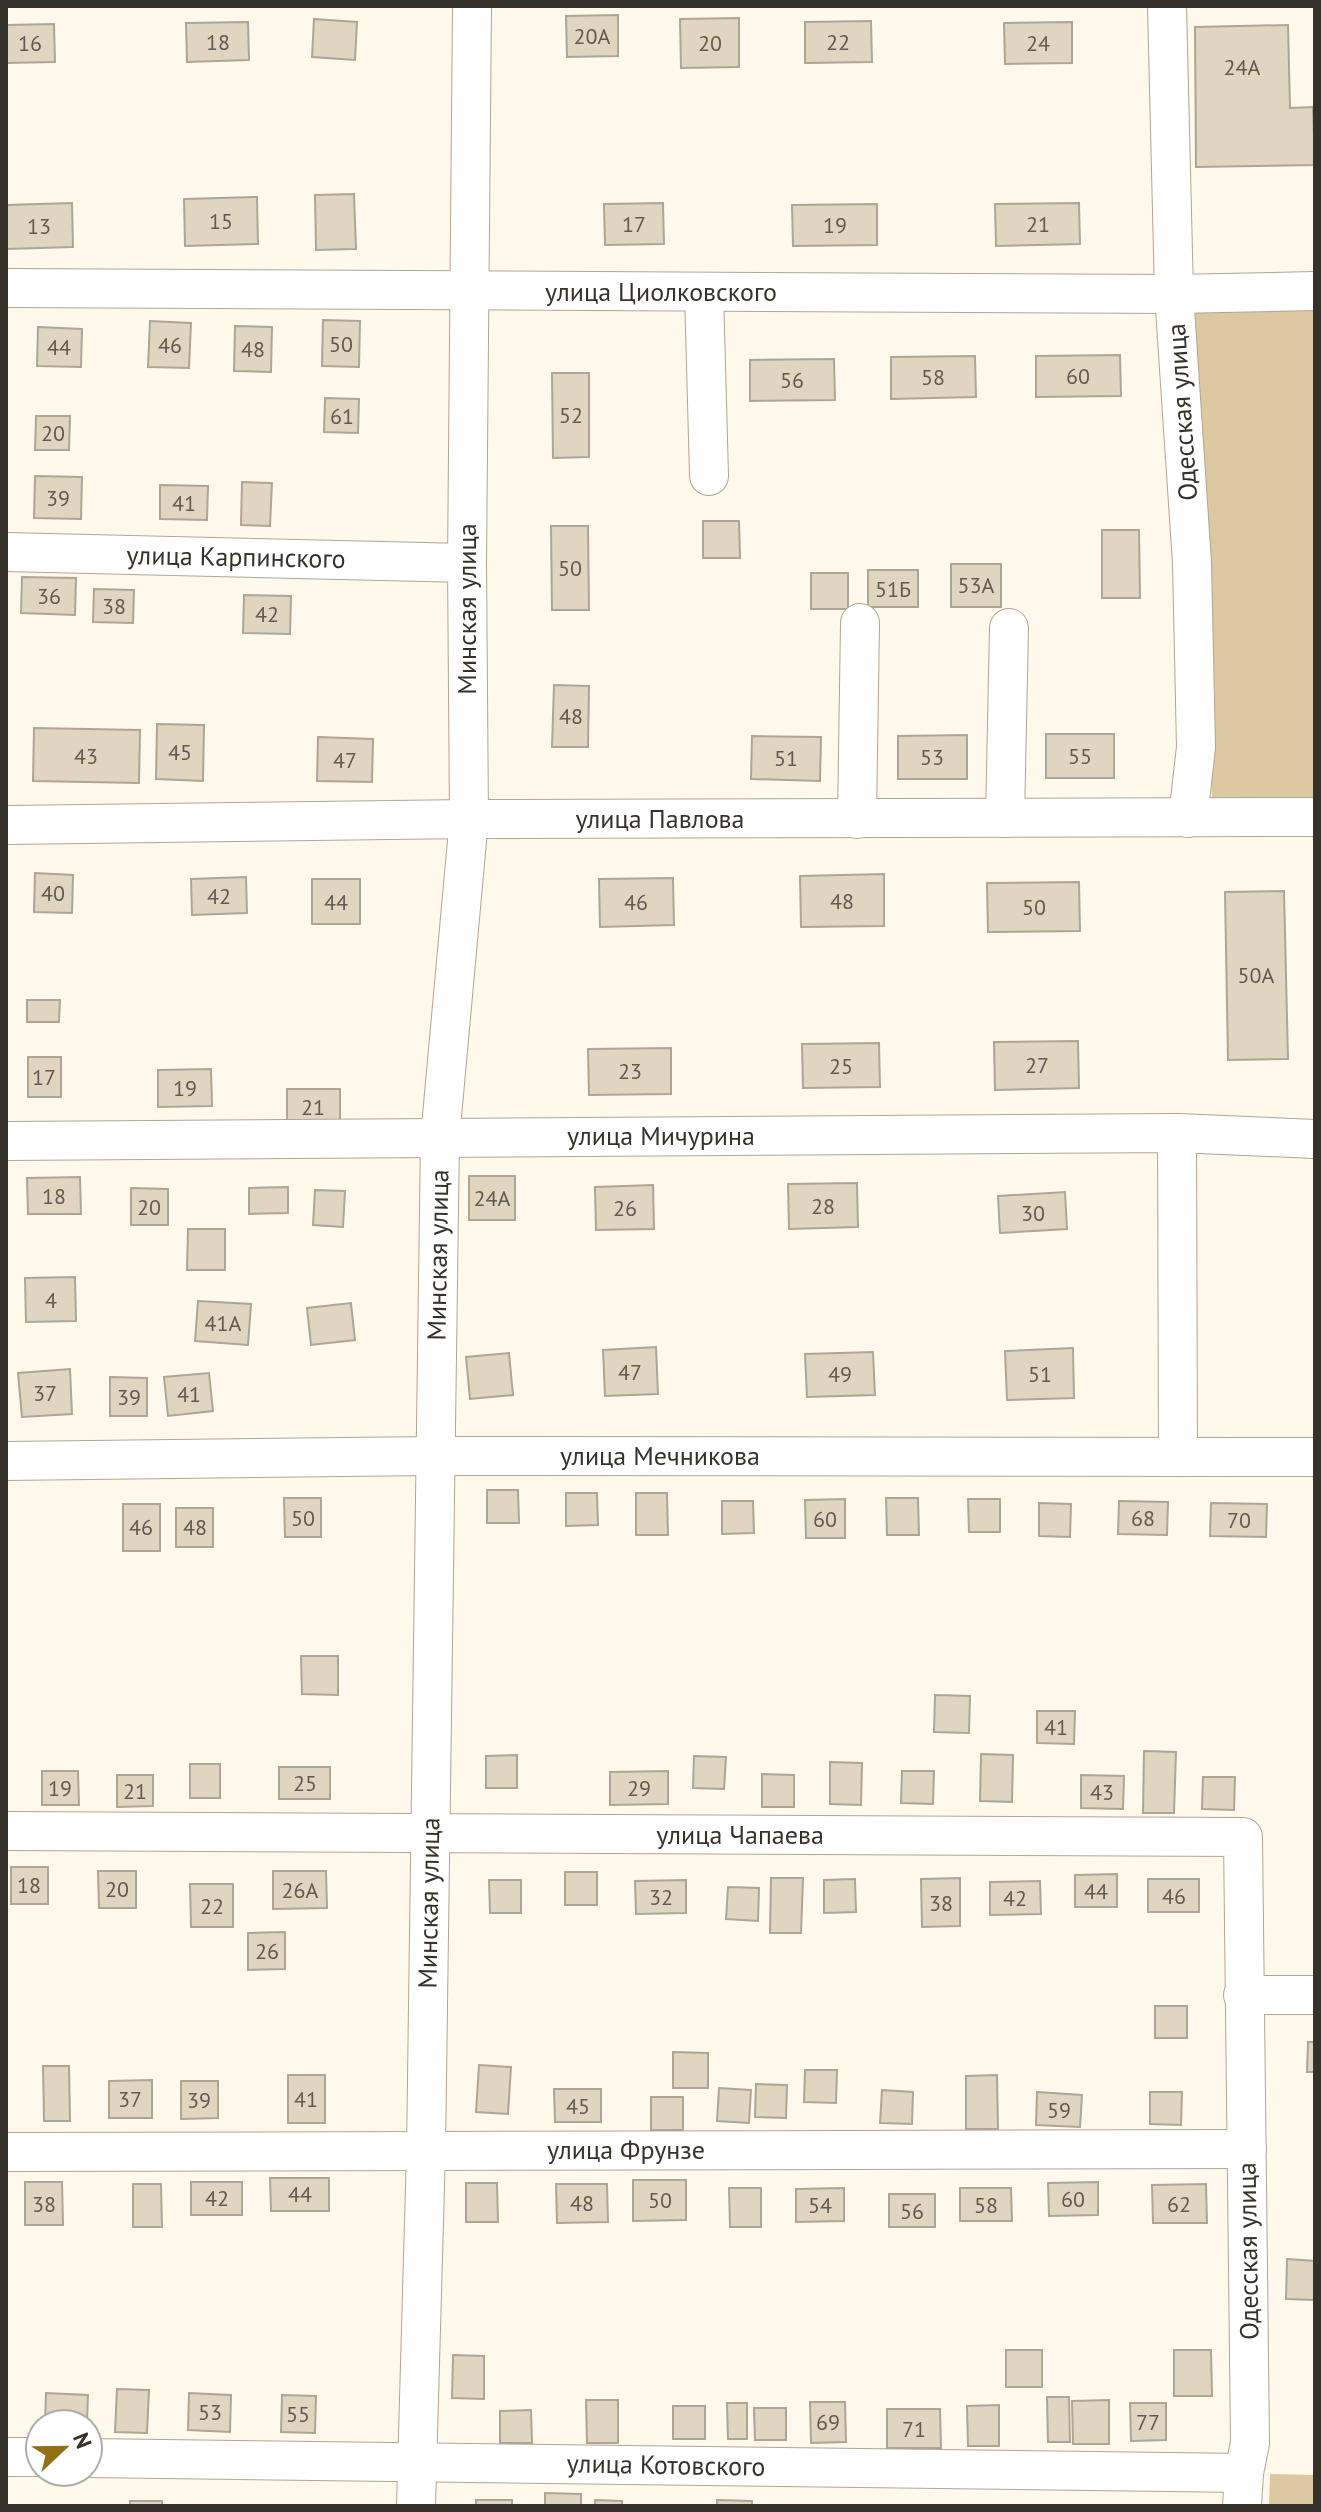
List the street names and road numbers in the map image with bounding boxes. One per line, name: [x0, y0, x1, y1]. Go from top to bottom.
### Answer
street label: улица Циолковского: [545, 275, 777, 308]
street label: Одесская улица: [1159, 322, 1204, 502]
street label: Минская улица: [450, 523, 483, 695]
street label: улица Карпинского: [126, 538, 346, 575]
street label: улица Павлова: [575, 802, 745, 835]
street label: улица Мичурина: [567, 1119, 755, 1152]
street label: Минская улица: [420, 1169, 455, 1341]
street label: улица Мечникова: [560, 1439, 760, 1472]
street label: Минская улица: [411, 1817, 446, 1989]
street label: улица Чапаева: [656, 1818, 824, 1851]
street label: улица Фрунзе: [547, 2133, 705, 2166]
street label: Одесская улица: [1229, 2162, 1266, 2340]
street label: улица Котовского: [566, 2446, 766, 2483]

